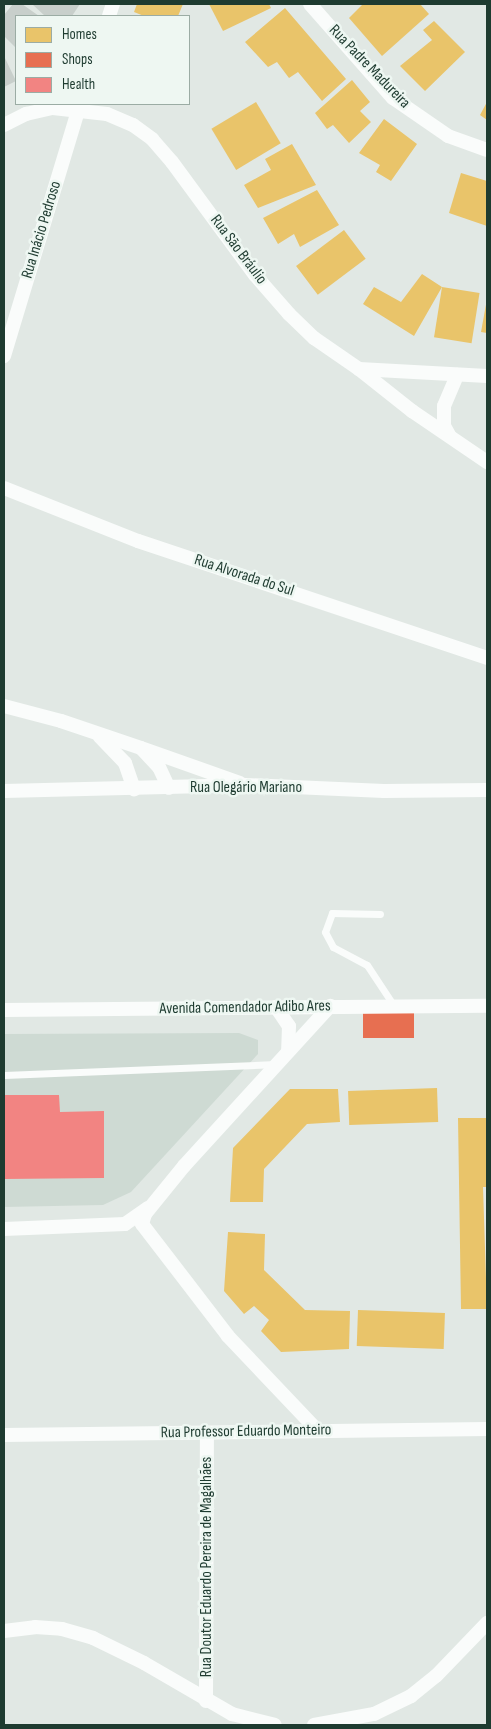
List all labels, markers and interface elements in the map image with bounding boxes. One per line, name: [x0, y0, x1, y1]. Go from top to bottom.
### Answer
legend: [15, 15, 190, 105]
street label: Rua Padre Madureira: [324, 21, 414, 113]
text: Homes: [62, 25, 97, 44]
text: Shops: [62, 50, 93, 69]
text: Health: [62, 75, 95, 94]
street label: Rua Inácio Pedroso: [18, 179, 66, 281]
street label: Rua São Bráulio: [206, 211, 270, 289]
street label: Rua Alvorada do Sul: [192, 551, 296, 601]
street label: Rua Olegário Mariano: [190, 778, 302, 798]
street label: Avenida Comendador Adibo Ares: [159, 997, 331, 1019]
street label: Rua Professor Eduardo Monteiro: [160, 1421, 332, 1443]
street label: Rua Doutor Eduardo Pereira de Magalhães: [197, 1457, 217, 1677]

